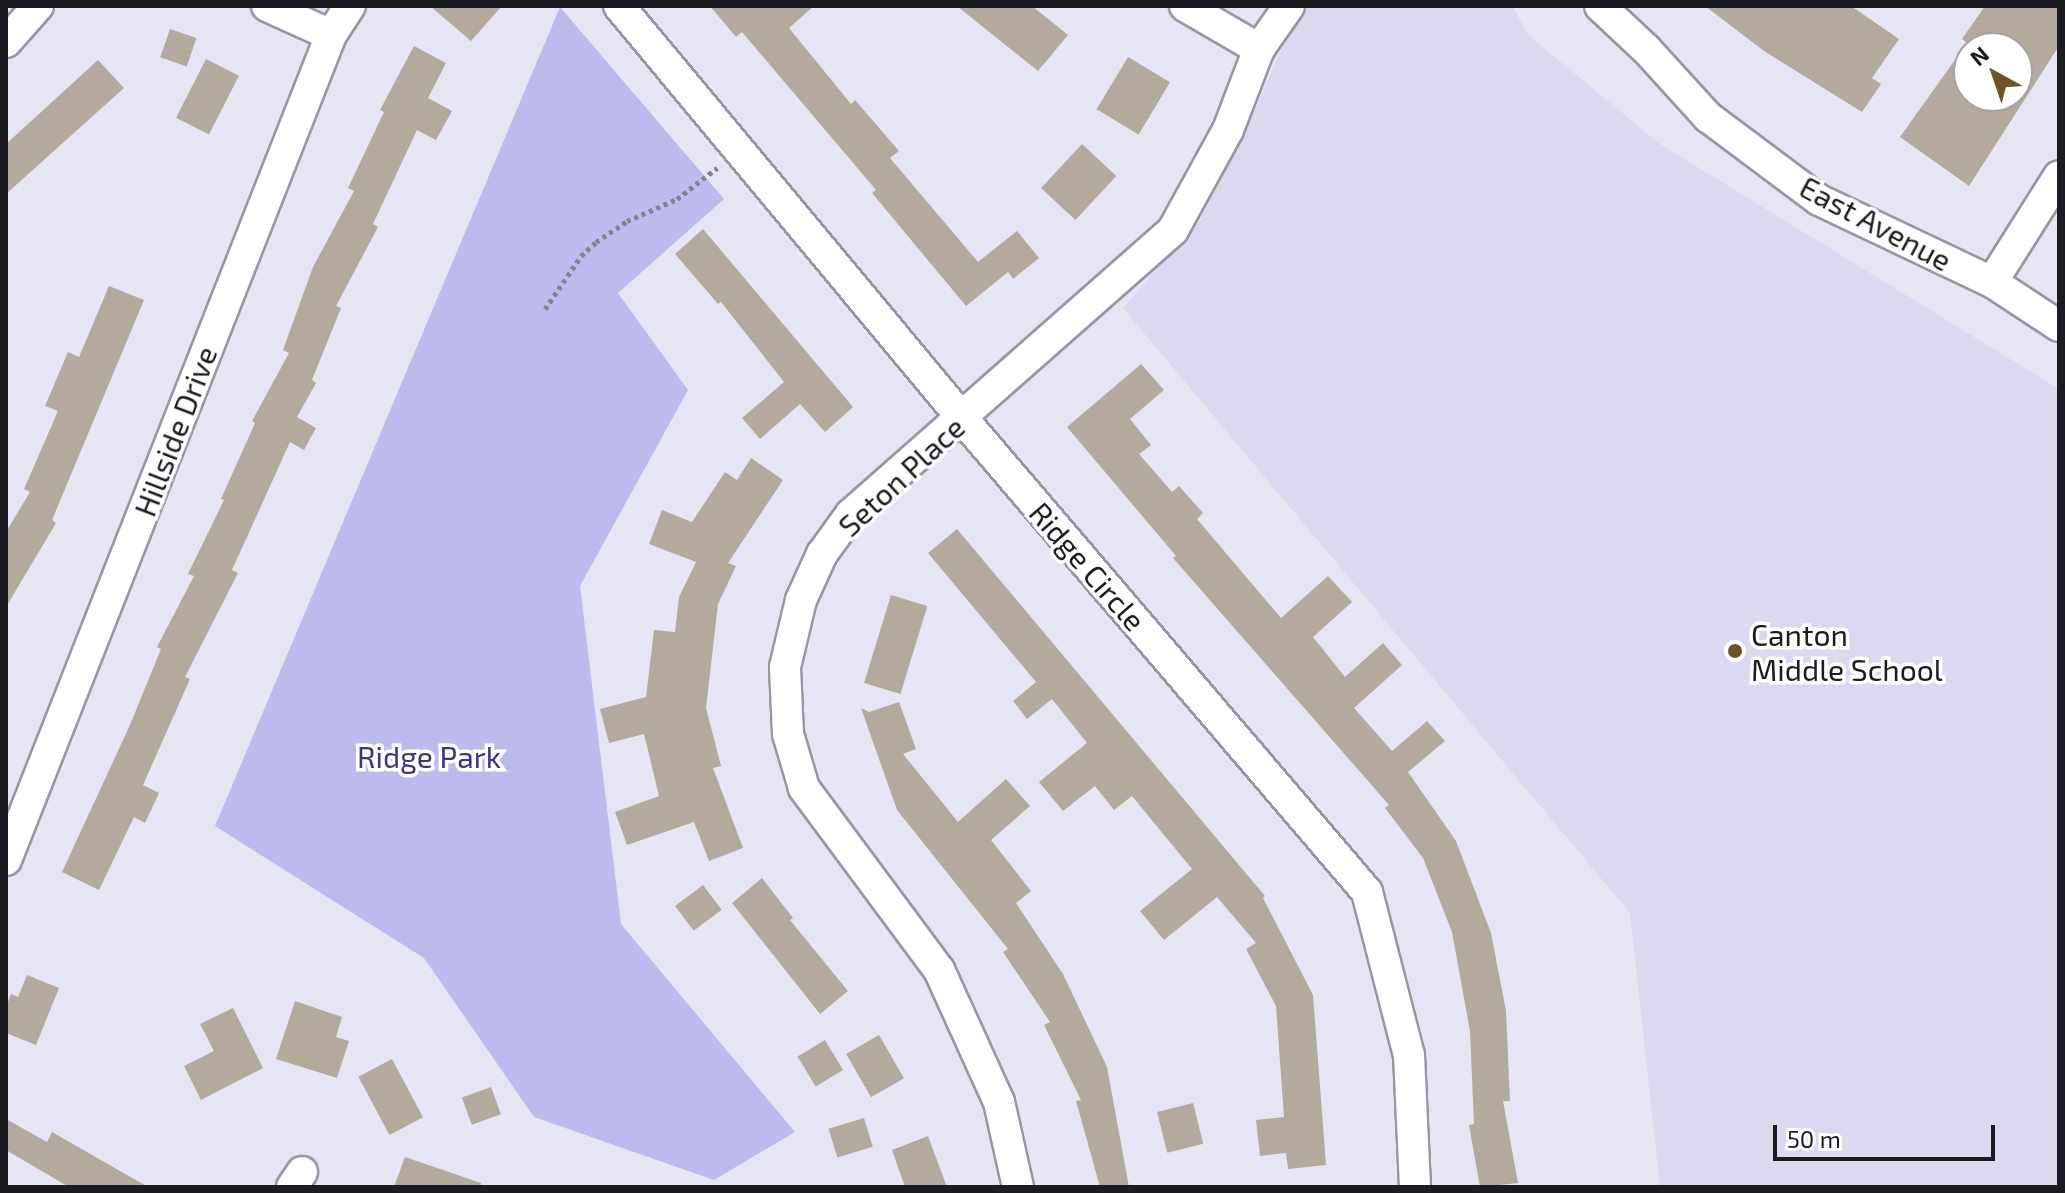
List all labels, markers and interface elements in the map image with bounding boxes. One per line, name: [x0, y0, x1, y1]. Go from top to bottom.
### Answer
north arrow: [1953, 32, 2033, 112]
text: N: [1964, 40, 1993, 70]
street label: East Avenue: [1794, 168, 1958, 278]
street label: Hillside Drive: [126, 341, 224, 521]
street label: Seton Place: [831, 409, 971, 543]
street label: Ridge Circle: [1022, 494, 1154, 638]
place label: Canton Middle School: [1751, 616, 1943, 686]
marker: Canton Middle School: [1726, 642, 1744, 660]
park label: Ridge Park: [357, 738, 501, 774]
scale bar: [1777, 1109, 1999, 1159]
text: 50 m: [1787, 1124, 1841, 1153]

